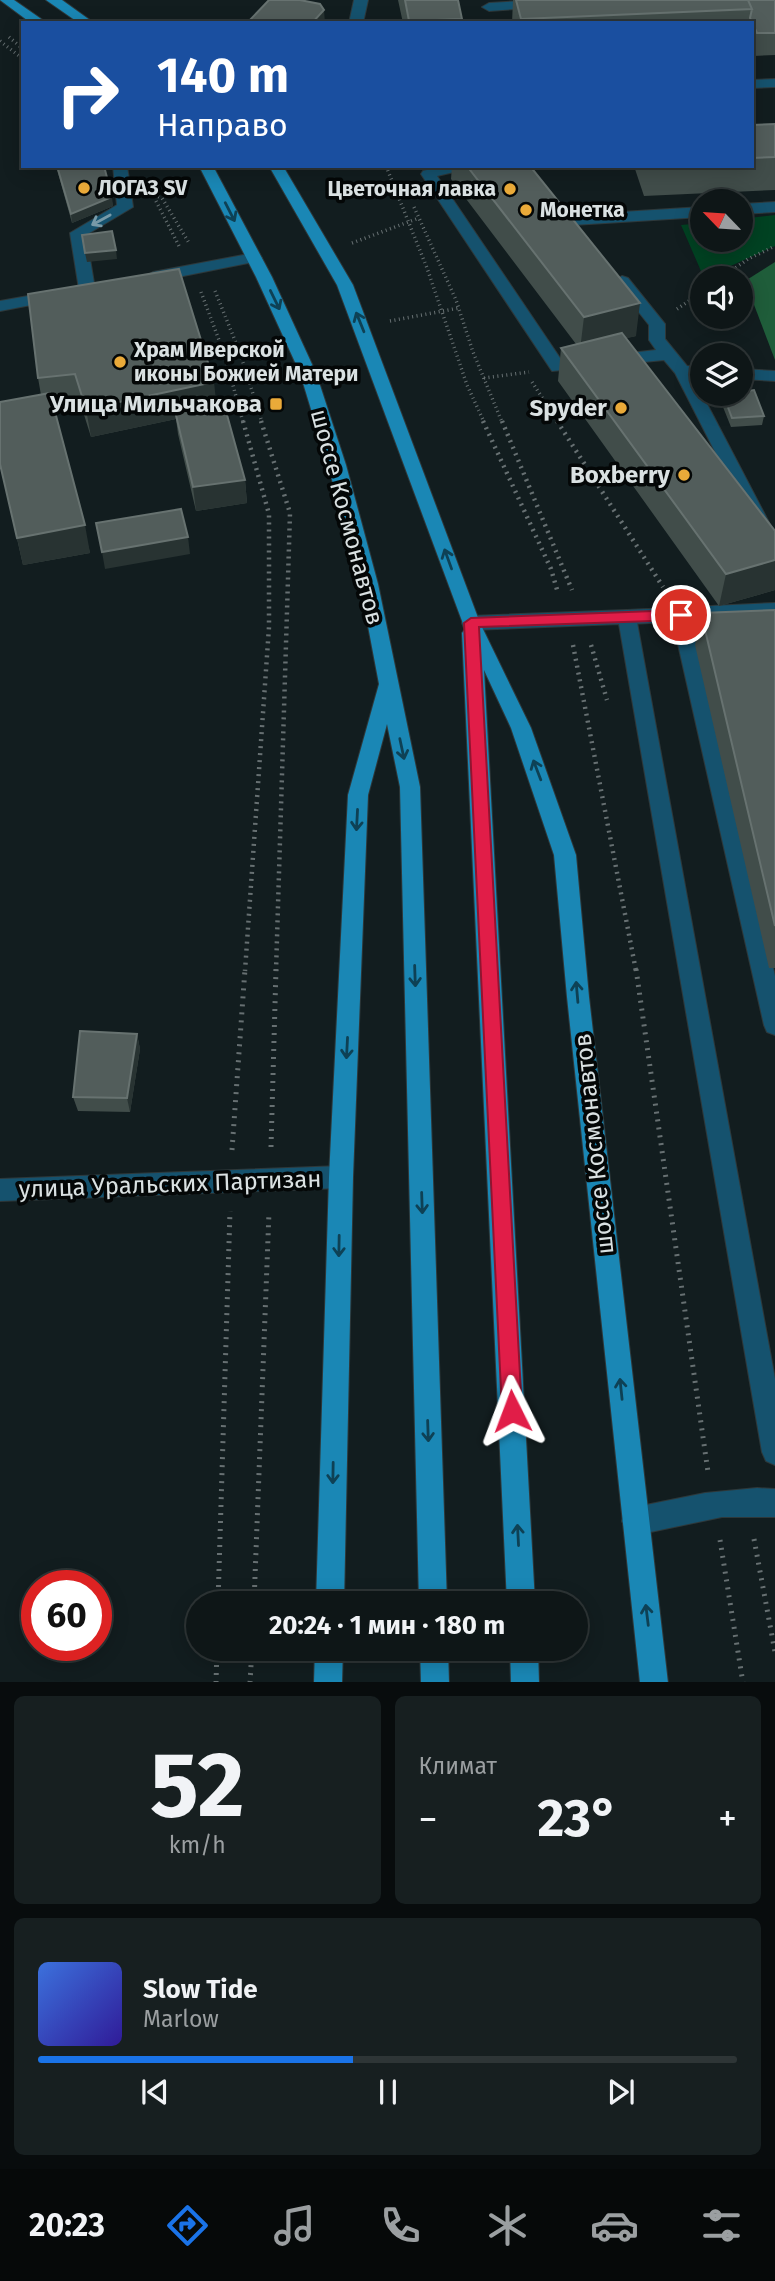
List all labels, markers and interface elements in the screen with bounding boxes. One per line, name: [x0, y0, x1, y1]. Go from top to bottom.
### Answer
text: 140 m: [157, 46, 289, 105]
icon: right: [42, 49, 133, 140]
text: Направо: [157, 106, 288, 144]
place label: ЛОГАЗ SV: [98, 175, 188, 201]
place label: Цветочная лавка: [327, 176, 496, 202]
marker: ЛОГАЗ SV: [76, 180, 92, 196]
marker: Цветочная лавка: [502, 181, 518, 197]
north arrow: [690, 189, 752, 252]
map controls: [690, 189, 753, 406]
place label: Монетка: [540, 197, 625, 223]
one-way arrow: [224, 201, 238, 222]
marker: Монетка: [518, 202, 534, 218]
one-way arrow: [92, 213, 112, 227]
button: sound: [690, 266, 753, 329]
one-way arrow: [269, 289, 282, 310]
one-way arrow: [353, 312, 366, 334]
place label: Храм Иверской иконы Божией Матери: [133, 337, 359, 387]
button: layers: [690, 343, 753, 406]
marker: Храм Иверской иконы Божией Матери: [112, 354, 128, 370]
place label: Улица Мильчакова: [49, 390, 262, 418]
place label: Spyder: [530, 394, 607, 422]
marker: Улица Мильчакова: [268, 396, 284, 412]
marker: Spyder: [613, 400, 629, 416]
street label: шоссе Космонавтов: [305, 406, 389, 628]
place label: Boxberry: [570, 461, 671, 489]
marker: Boxberry: [676, 467, 692, 483]
one-way arrow: [440, 548, 453, 570]
pin: [651, 585, 711, 645]
icon: arrive: [662, 596, 700, 634]
one-way arrow: [396, 737, 410, 760]
one-way arrow: [529, 759, 542, 781]
one-way arrow: [350, 809, 363, 832]
one-way arrow: [409, 964, 422, 987]
one-way arrow: [570, 981, 583, 1004]
street label: шоссе Космонавтов: [568, 1032, 620, 1256]
one-way arrow: [340, 1036, 353, 1059]
street label: улица Уральских Партизан: [18, 1165, 322, 1203]
one-way arrow: [415, 1192, 429, 1215]
one-way arrow: [333, 1234, 346, 1257]
position arrow: [475, 1374, 549, 1448]
one-way arrow: [615, 1378, 628, 1400]
one-way arrow: [422, 1419, 435, 1442]
one-way arrow: [327, 1461, 340, 1484]
one-way arrow: [511, 1524, 524, 1547]
speed limit sign: 60: [21, 1570, 112, 1661]
one-way arrow: [640, 1604, 653, 1627]
text: 20:24 · 1 мин · 180 m: [269, 1610, 505, 1641]
text: 52: [150, 1731, 245, 1840]
text: Климат: [419, 1752, 497, 1780]
text: 23°: [537, 1787, 618, 1850]
text: −: [419, 1796, 438, 1842]
text: +: [718, 1796, 737, 1842]
text: km/h: [169, 1831, 226, 1859]
text: Slow Tide: [143, 1974, 258, 2005]
text: Marlow: [143, 2005, 219, 2033]
icon: previous: [136, 2073, 174, 2111]
icon: pause: [369, 2073, 407, 2111]
icon: next: [602, 2073, 640, 2111]
icon: directions: [163, 2201, 212, 2250]
icon: music: [270, 2201, 319, 2250]
icon: phone: [376, 2201, 425, 2250]
icon: climate: [483, 2201, 532, 2250]
icon: car: [590, 2201, 639, 2250]
icon: filters: [697, 2201, 746, 2250]
text: 20:23: [29, 2206, 105, 2244]

